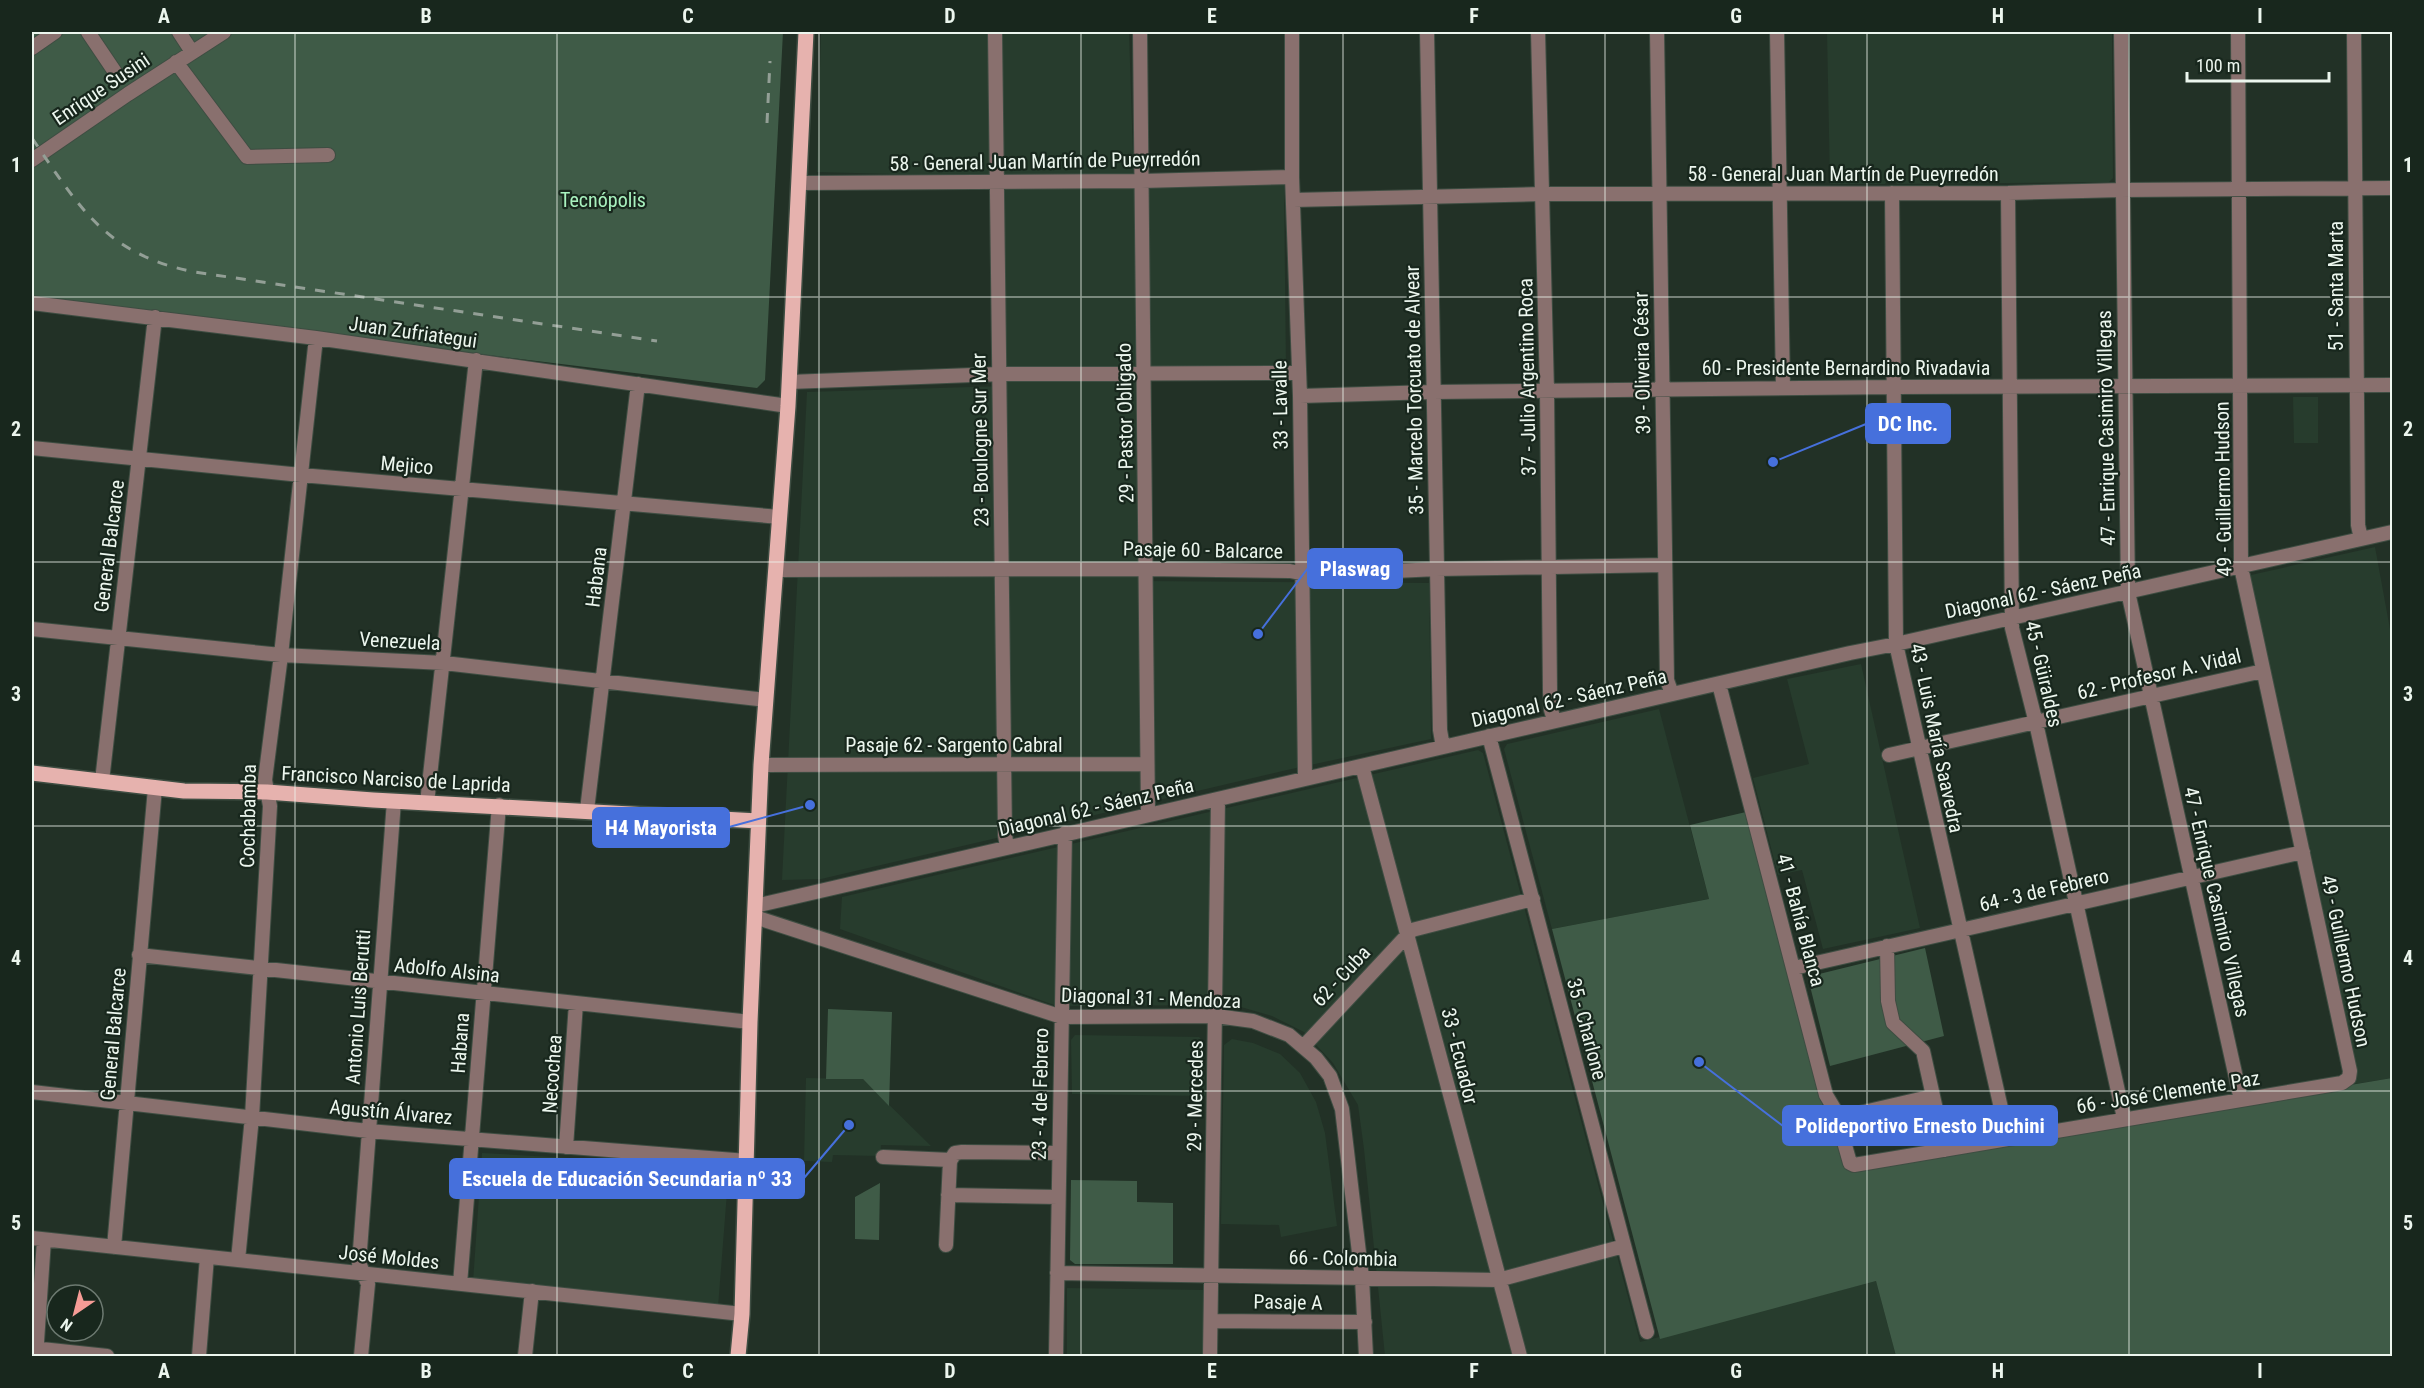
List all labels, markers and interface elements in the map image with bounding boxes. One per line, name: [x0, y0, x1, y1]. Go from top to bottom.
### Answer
text: A: [158, 4, 170, 28]
text: B: [420, 4, 432, 28]
text: C: [682, 4, 694, 28]
text: D: [944, 4, 956, 28]
text: E: [1207, 4, 1217, 28]
text: F: [1469, 4, 1479, 28]
text: G: [1730, 4, 1742, 28]
text: H: [1992, 4, 2004, 28]
text: I: [2257, 4, 2263, 28]
scale bar: [2187, 45, 2330, 83]
street label: Enrique Susini: [48, 48, 154, 130]
text: 100 m: [2196, 55, 2240, 76]
street label: 58 - General Juan Martín de Pueyrredón: [889, 146, 1201, 176]
text: 1: [11, 153, 21, 177]
text: 1: [2403, 153, 2413, 177]
street label: 58 - General Juan Martín de Pueyrredón: [1687, 162, 1999, 186]
park label: Tecnópolis: [560, 188, 646, 212]
street label: 51 - Santa Marta: [2324, 221, 2348, 351]
street label: 35 - Marcelo Torcuato de Alvear: [1400, 265, 1428, 515]
street label: 37 - Julio Argentino Roca: [1513, 278, 1541, 476]
street label: 39 - Oliveira César: [1629, 291, 1655, 435]
street label: 47 - Enrique Casimiro Villegas: [2092, 310, 2120, 546]
street label: Juan Zufriategui: [347, 311, 479, 353]
street label: 29 - Pastor Obligado: [1112, 343, 1138, 503]
street label: 23 - Boulogne Sur Mer: [966, 353, 994, 527]
street label: 60 - Presidente Bernardino Rivadavia: [1702, 356, 1990, 380]
street label: 33 - Lavalle: [1267, 360, 1293, 450]
street label: 49 - Guillermo Hudson: [2209, 401, 2237, 577]
callout: DC Inc.: [1866, 404, 1950, 443]
text: DC Inc.: [1878, 412, 1938, 436]
text: 2: [11, 417, 21, 441]
text: 2: [2403, 417, 2413, 441]
street label: Mejico: [380, 451, 434, 479]
street label: General Balcarce: [89, 478, 129, 614]
street label: Pasaje 60 - Balcarce: [1123, 537, 1283, 563]
street label: Habana: [580, 545, 612, 609]
callout: Plaswag: [1308, 549, 1402, 588]
text: Plaswag: [1320, 557, 1390, 581]
street label: Diagonal 62 - Sáenz Peña: [1943, 558, 2143, 624]
street label: 45 - Güiraldes: [2020, 619, 2068, 729]
street label: Venezuela: [359, 627, 441, 655]
street label: 43 - Luis María Saavedra: [1905, 641, 1969, 835]
street label: 62 - Profesor A. Vidal: [2075, 643, 2243, 705]
street label: Diagonal 62 - Sáenz Peña: [1469, 664, 1669, 732]
text: 3: [11, 682, 21, 706]
text: 3: [2403, 682, 2413, 706]
street label: Pasaje 62 - Sargento Cabral: [845, 733, 1063, 757]
street label: Francisco Narciso de Laprida: [281, 761, 511, 797]
street label: Cochabamba: [235, 764, 261, 868]
street label: Diagonal 62 - Sáenz Peña: [996, 773, 1196, 841]
street label: 47 - Enrique Casimiro Villegas: [2179, 785, 2255, 1019]
callout: H4 Mayorista: [593, 808, 729, 847]
text: H4 Mayorista: [605, 816, 717, 840]
street label: 41 - Bahía Blanca: [1772, 851, 1830, 989]
street label: 64 - 3 de Febrero: [1977, 863, 2111, 917]
street label: 49 - Guillermo Hudson: [2316, 873, 2376, 1049]
street label: Antonio Luis Berutti: [341, 929, 375, 1085]
street label: 62 - Cuba: [1307, 941, 1375, 1011]
text: 4: [11, 946, 21, 970]
text: 4: [2403, 946, 2413, 970]
street label: Adolfo Alsina: [393, 953, 501, 987]
street label: General Balcarce: [95, 967, 131, 1101]
street label: 35 - Charlone: [1562, 976, 1612, 1082]
street label: Diagonal 31 - Mendoza: [1061, 983, 1241, 1013]
street label: 33 - Ecuador: [1436, 1005, 1484, 1107]
street label: Habana: [446, 1012, 474, 1074]
street label: 23 - 4 de Febrero: [1027, 1028, 1053, 1160]
street label: Necochea: [537, 1034, 567, 1114]
street label: 29 - Mercedes: [1182, 1040, 1208, 1152]
street label: 66 - José Clemente Paz: [2075, 1066, 2261, 1118]
street label: Agustín Álvarez: [329, 1095, 453, 1129]
callout: Polideportivo Ernesto Duchini: [1783, 1106, 2057, 1145]
text: Polideportivo Ernesto Duchini: [1795, 1114, 2045, 1138]
callout: Escuela de Educación Secundaria nº 33: [450, 1159, 804, 1198]
text: Escuela de Educación Secundaria nº 33: [462, 1167, 792, 1191]
text: 5: [11, 1211, 21, 1235]
text: 5: [2403, 1211, 2413, 1235]
street label: José Moldes: [338, 1240, 440, 1274]
street label: 66 - Colombia: [1288, 1245, 1398, 1271]
north arrow: [45, 1283, 105, 1343]
street label: Pasaje A: [1253, 1289, 1323, 1315]
text: N: [57, 1314, 76, 1335]
text: A: [158, 1359, 170, 1383]
text: B: [420, 1359, 432, 1383]
text: C: [682, 1359, 694, 1383]
text: D: [944, 1359, 956, 1383]
text: E: [1207, 1359, 1217, 1383]
text: F: [1469, 1359, 1479, 1383]
text: G: [1730, 1359, 1742, 1383]
text: H: [1992, 1359, 2004, 1383]
text: I: [2257, 1359, 2263, 1383]

